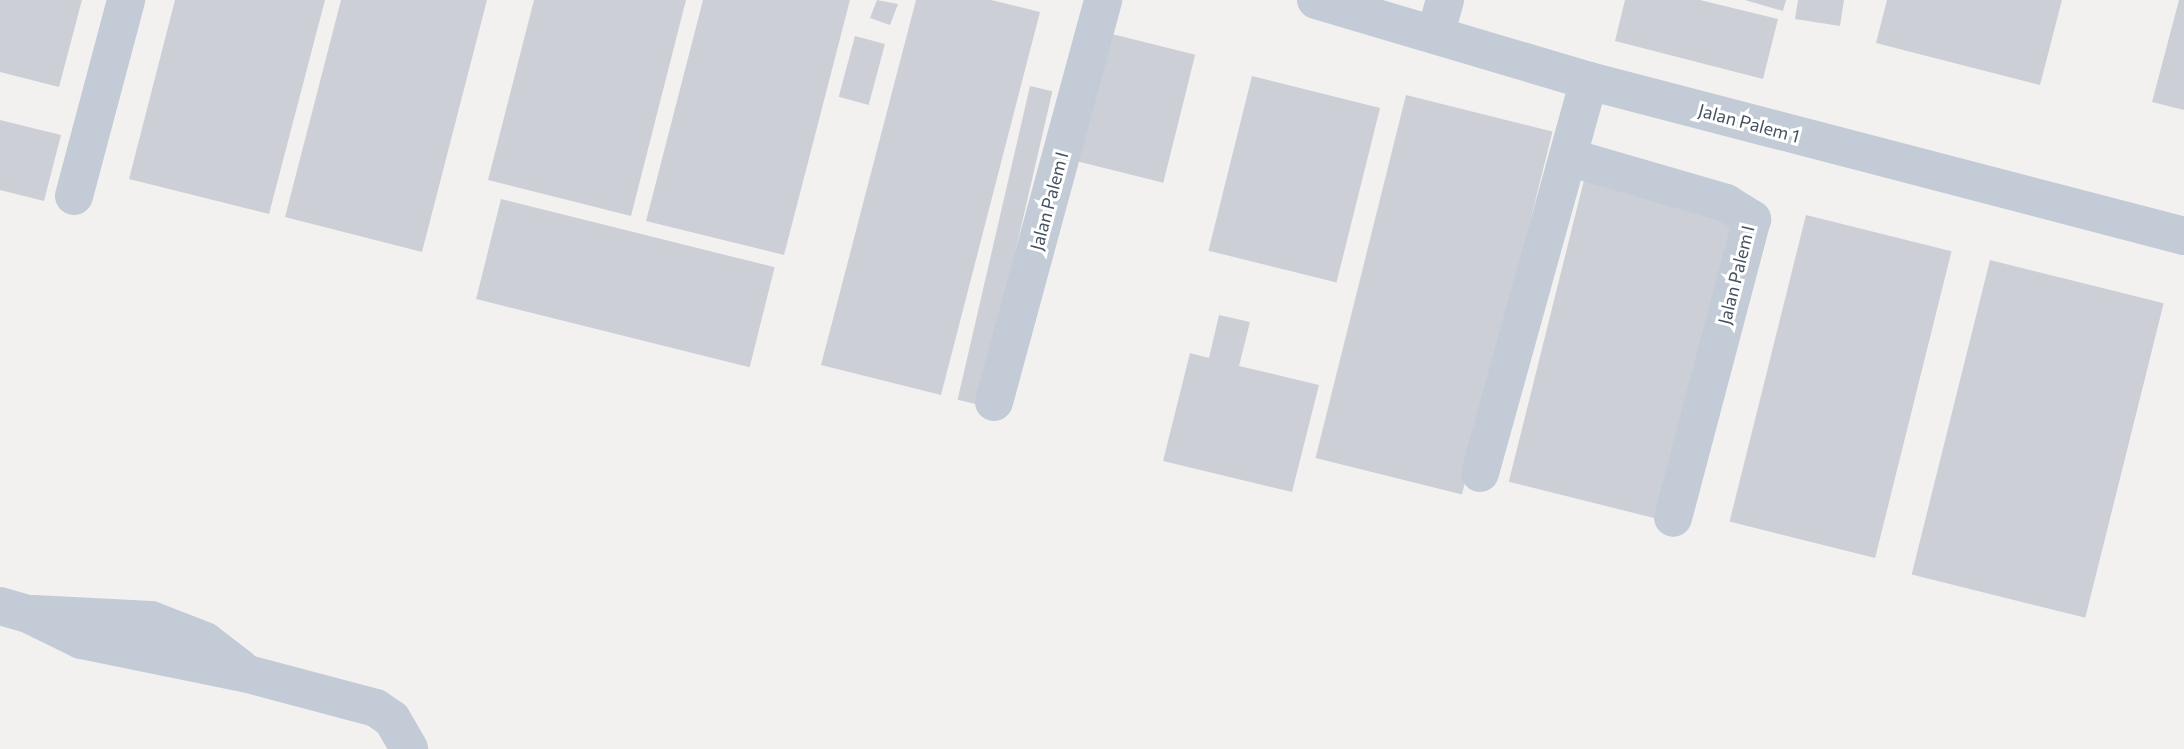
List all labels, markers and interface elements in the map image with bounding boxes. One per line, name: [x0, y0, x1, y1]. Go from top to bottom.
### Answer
street label: Jalan Palem 1: [1696, 99, 1802, 147]
street label: Jalan Palem I: [1025, 149, 1073, 253]
street label: Jalan Palem I: [1713, 223, 1759, 327]

